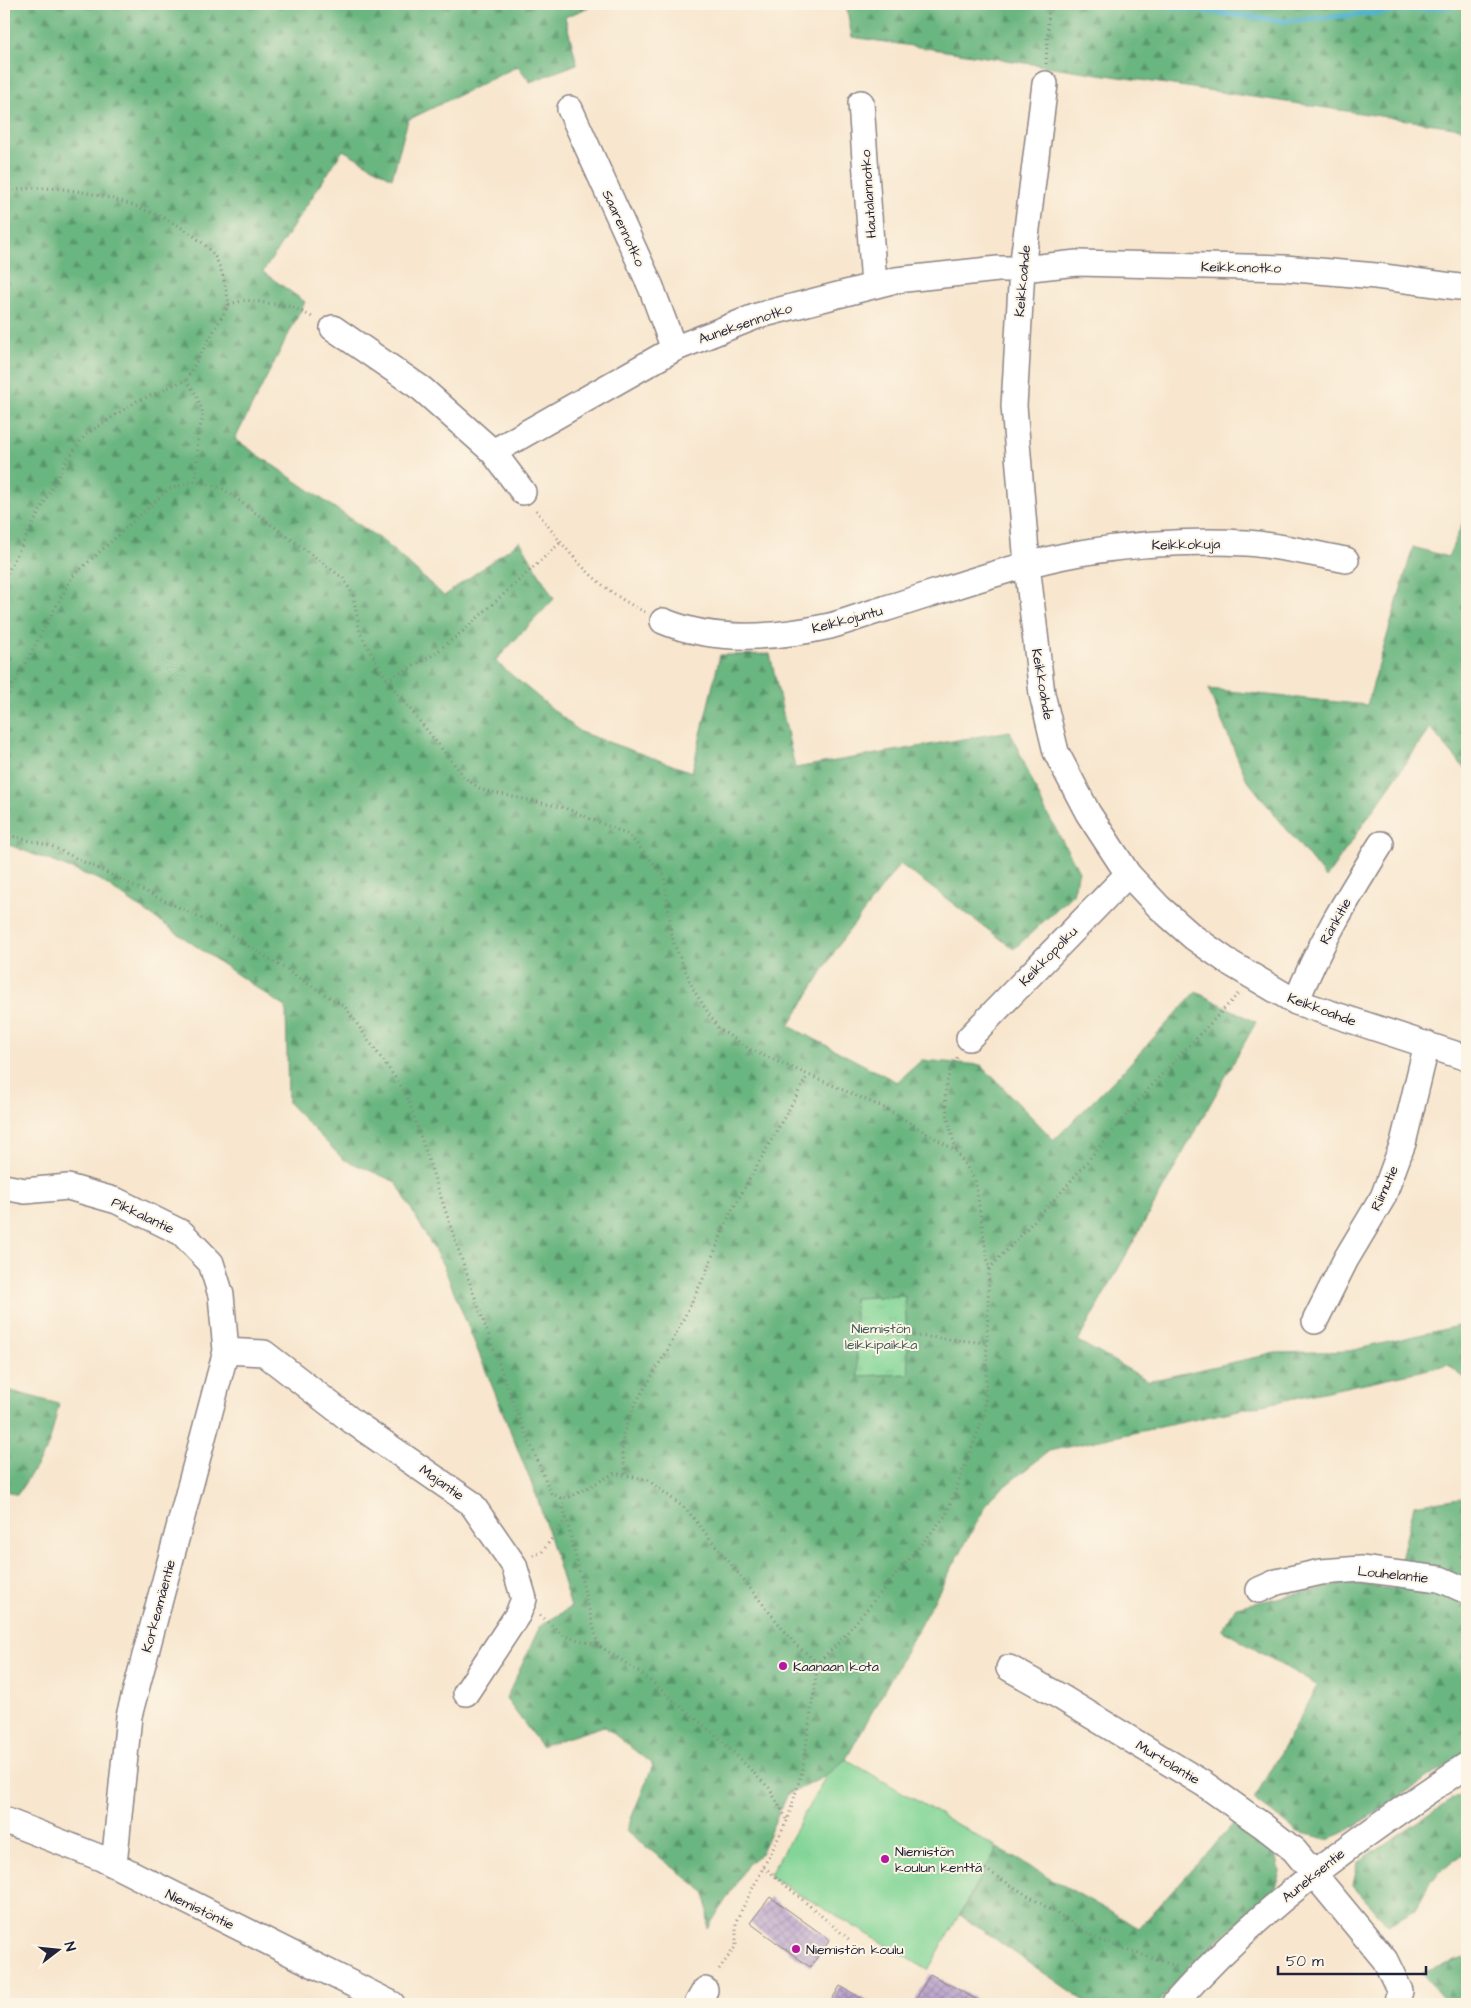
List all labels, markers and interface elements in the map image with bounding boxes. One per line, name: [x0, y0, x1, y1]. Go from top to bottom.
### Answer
street label: Hautalannotko: [856, 149, 882, 239]
street label: Saarennotko: [597, 187, 650, 270]
street label: Keikkoahde: [1010, 244, 1036, 318]
street label: Keikkonotko: [1201, 257, 1281, 279]
street label: Auneksennotko: [696, 299, 795, 349]
street label: Keikkokuja: [1152, 534, 1220, 556]
street label: Keikkojuntu: [810, 601, 885, 639]
street label: Keikkoahde: [1026, 647, 1058, 722]
street label: Ränkitie: [1315, 894, 1357, 948]
street label: Keikkopolku: [1015, 922, 1083, 991]
street label: Keikkoahde: [1284, 988, 1359, 1032]
street label: Riimutie: [1366, 1162, 1404, 1214]
street label: Pikkalantie: [108, 1193, 178, 1239]
park label: Niemistön leikkipaikka: [845, 1319, 917, 1355]
street label: Majantie: [415, 1460, 468, 1506]
street label: Korkeamäentie: [137, 1557, 181, 1655]
street label: Louhelantie: [1357, 1561, 1430, 1589]
place label: Kaanaan kota: [793, 1657, 879, 1677]
marker: Kaanaan kota: [777, 1660, 789, 1672]
street label: Murtolantie: [1132, 1736, 1204, 1790]
place label: Niemistön koulun kenttä: [895, 1842, 982, 1878]
street label: Auneksentie: [1278, 1844, 1350, 1908]
marker: Niemistön koulun kenttä: [879, 1853, 891, 1865]
street label: Niemistöntie: [162, 1885, 238, 1935]
north arrow: [32, 1926, 82, 1976]
text: N: [59, 1940, 80, 1954]
place label: Niemistön koulu: [806, 1940, 904, 1960]
marker: Niemistön koulu: [790, 1943, 802, 1955]
scale bar: [1278, 1943, 1426, 1975]
text: 50 m: [1286, 1951, 1324, 1972]

